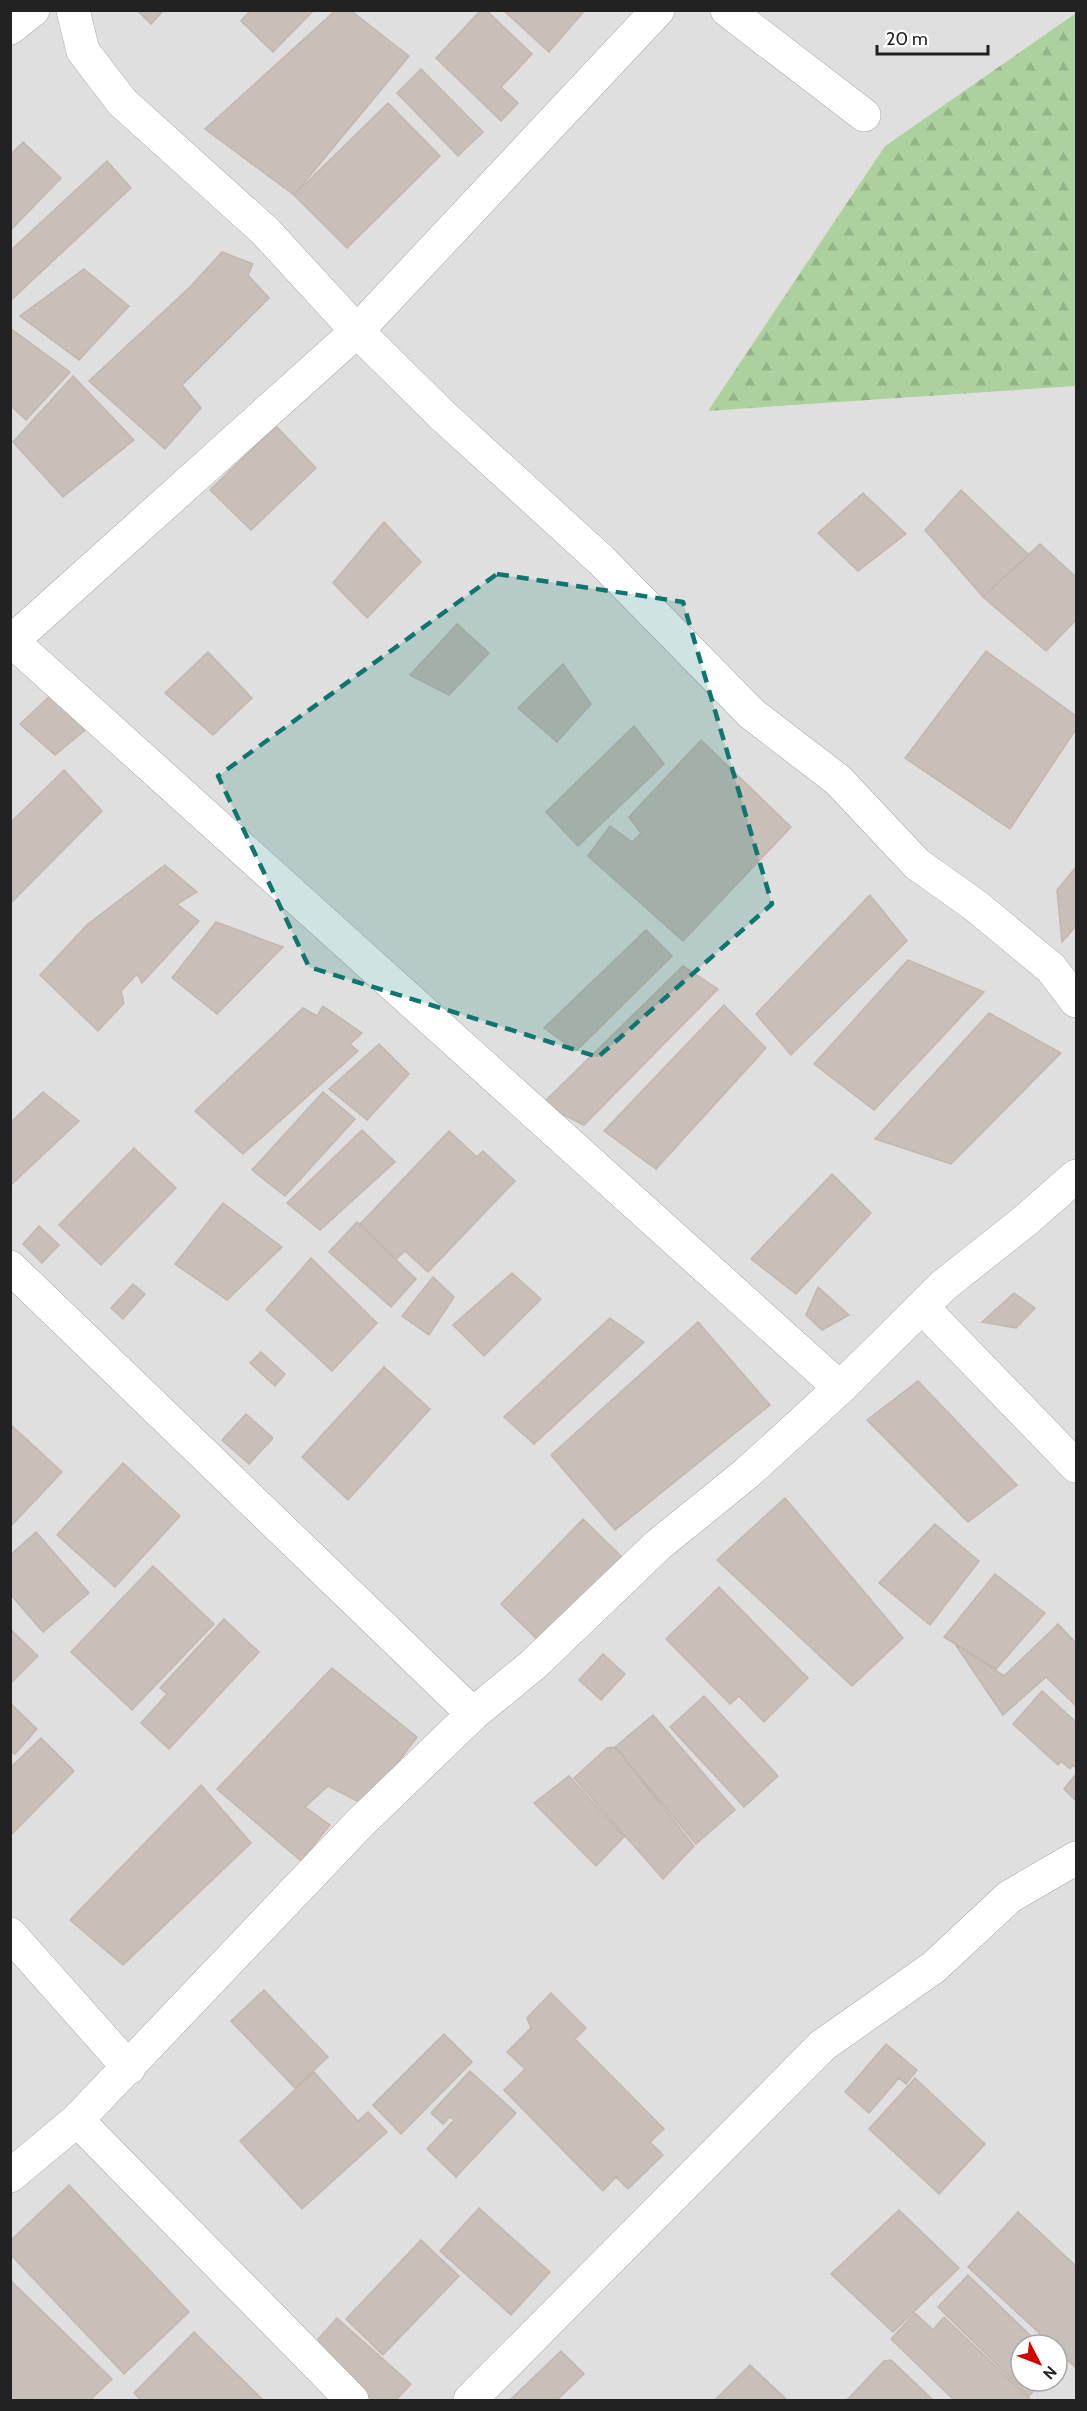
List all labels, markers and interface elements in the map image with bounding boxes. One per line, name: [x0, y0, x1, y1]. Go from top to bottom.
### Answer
scale bar: [877, 18, 988, 56]
text: 20 m: [886, 28, 928, 50]
north arrow: [1009, 2333, 1069, 2393]
text: N: [1039, 2362, 1061, 2383]

